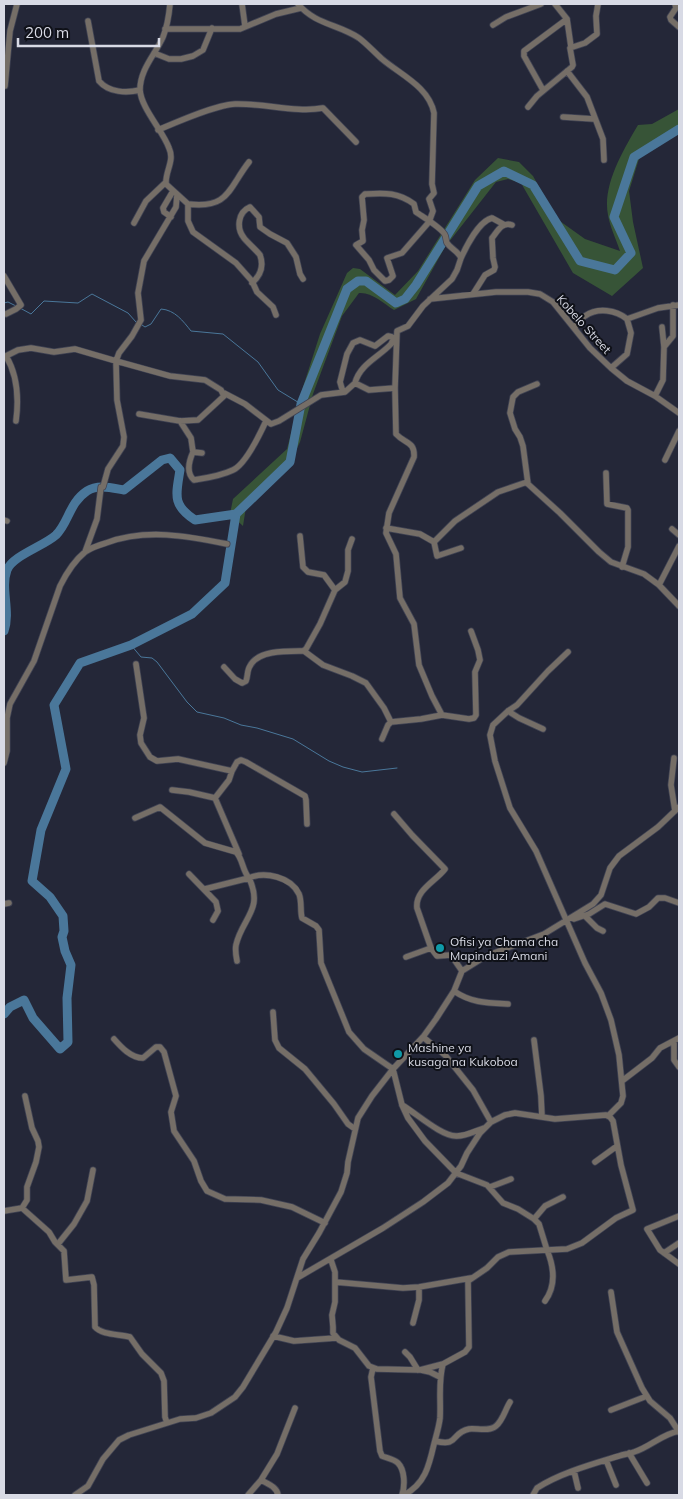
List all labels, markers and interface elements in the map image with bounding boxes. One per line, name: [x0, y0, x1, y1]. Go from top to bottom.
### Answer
scale bar: [18, 15, 159, 47]
text: 200 m: [25, 23, 69, 42]
street label: Kobelo Street: [554, 291, 614, 357]
place label: Ofisi ya Chama cha Mapinduzi Amani: [450, 934, 558, 963]
marker: Ofisi ya Chama cha Mapinduzi Amani: [434, 942, 446, 954]
place label: Mashine ya kusaga na Kukoboa: [408, 1040, 518, 1069]
marker: Mashine ya kusaga na Kukoboa: [392, 1048, 404, 1060]

